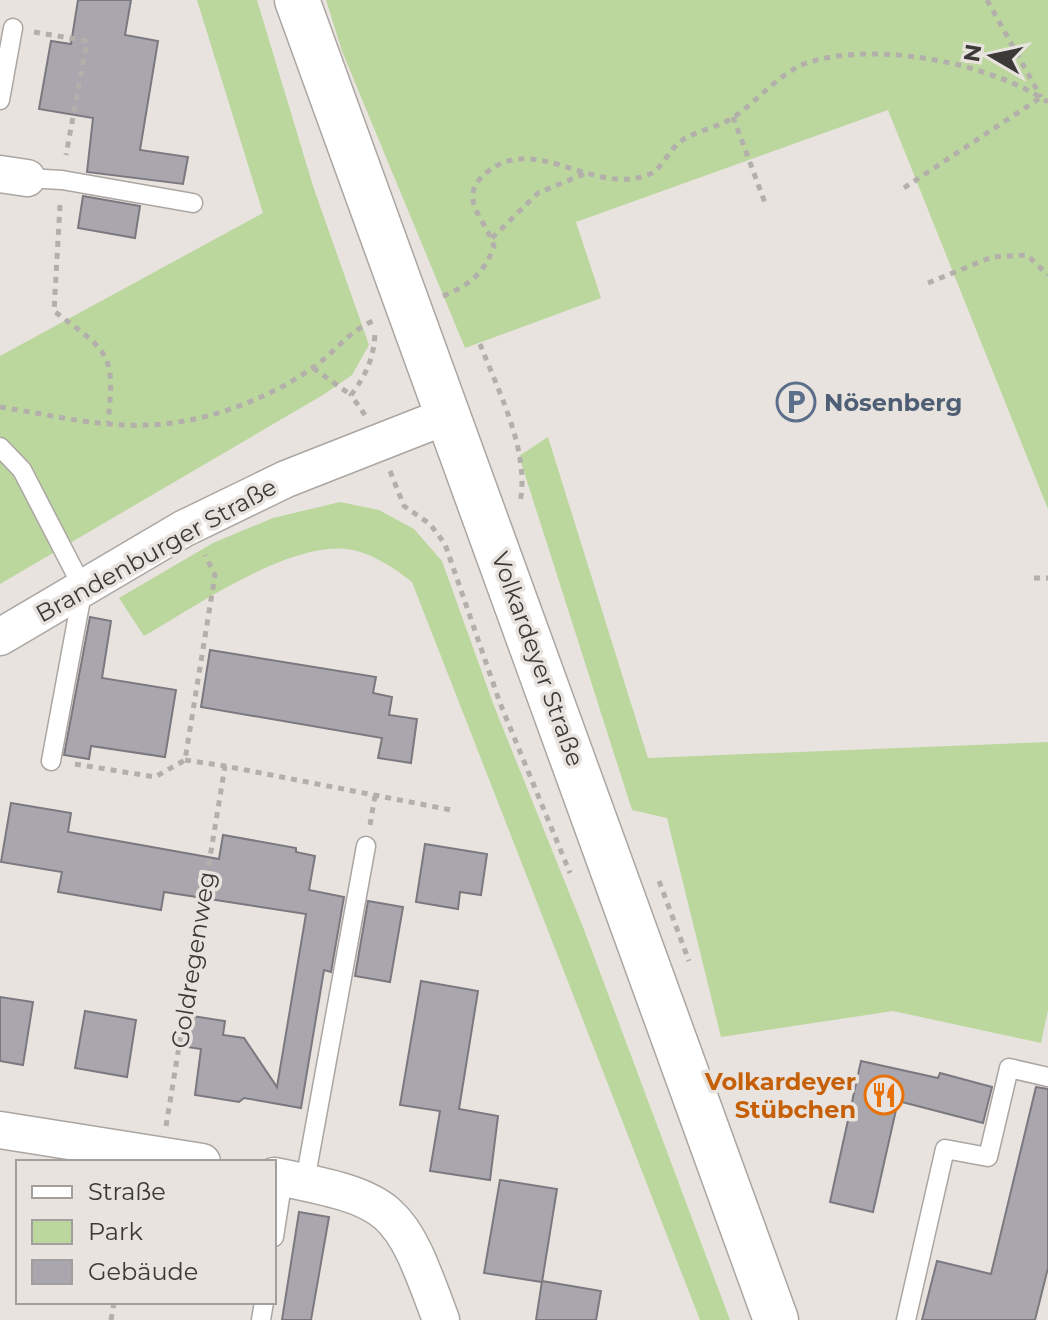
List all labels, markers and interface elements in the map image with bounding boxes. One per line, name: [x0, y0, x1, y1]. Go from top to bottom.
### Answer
north arrow: [952, 16, 1032, 96]
text: N: [958, 42, 987, 64]
parking icon: Nösenberg: [775, 381, 817, 423]
place label: Nösenberg: [824, 388, 962, 417]
street label: Brandenburger Straße: [31, 472, 281, 628]
street label: Volkardeyer Straße: [486, 548, 590, 770]
street label: Goldregenweg: [165, 869, 221, 1051]
place label: Volkardeyer Stübchen: [704, 1067, 856, 1124]
restaurant icon: Volkardeyer Stübchen: [863, 1074, 905, 1116]
legend: [16, 1160, 276, 1304]
text: Straße: [88, 1177, 166, 1206]
text: Park: [88, 1217, 143, 1246]
text: Gebäude: [88, 1257, 198, 1286]

